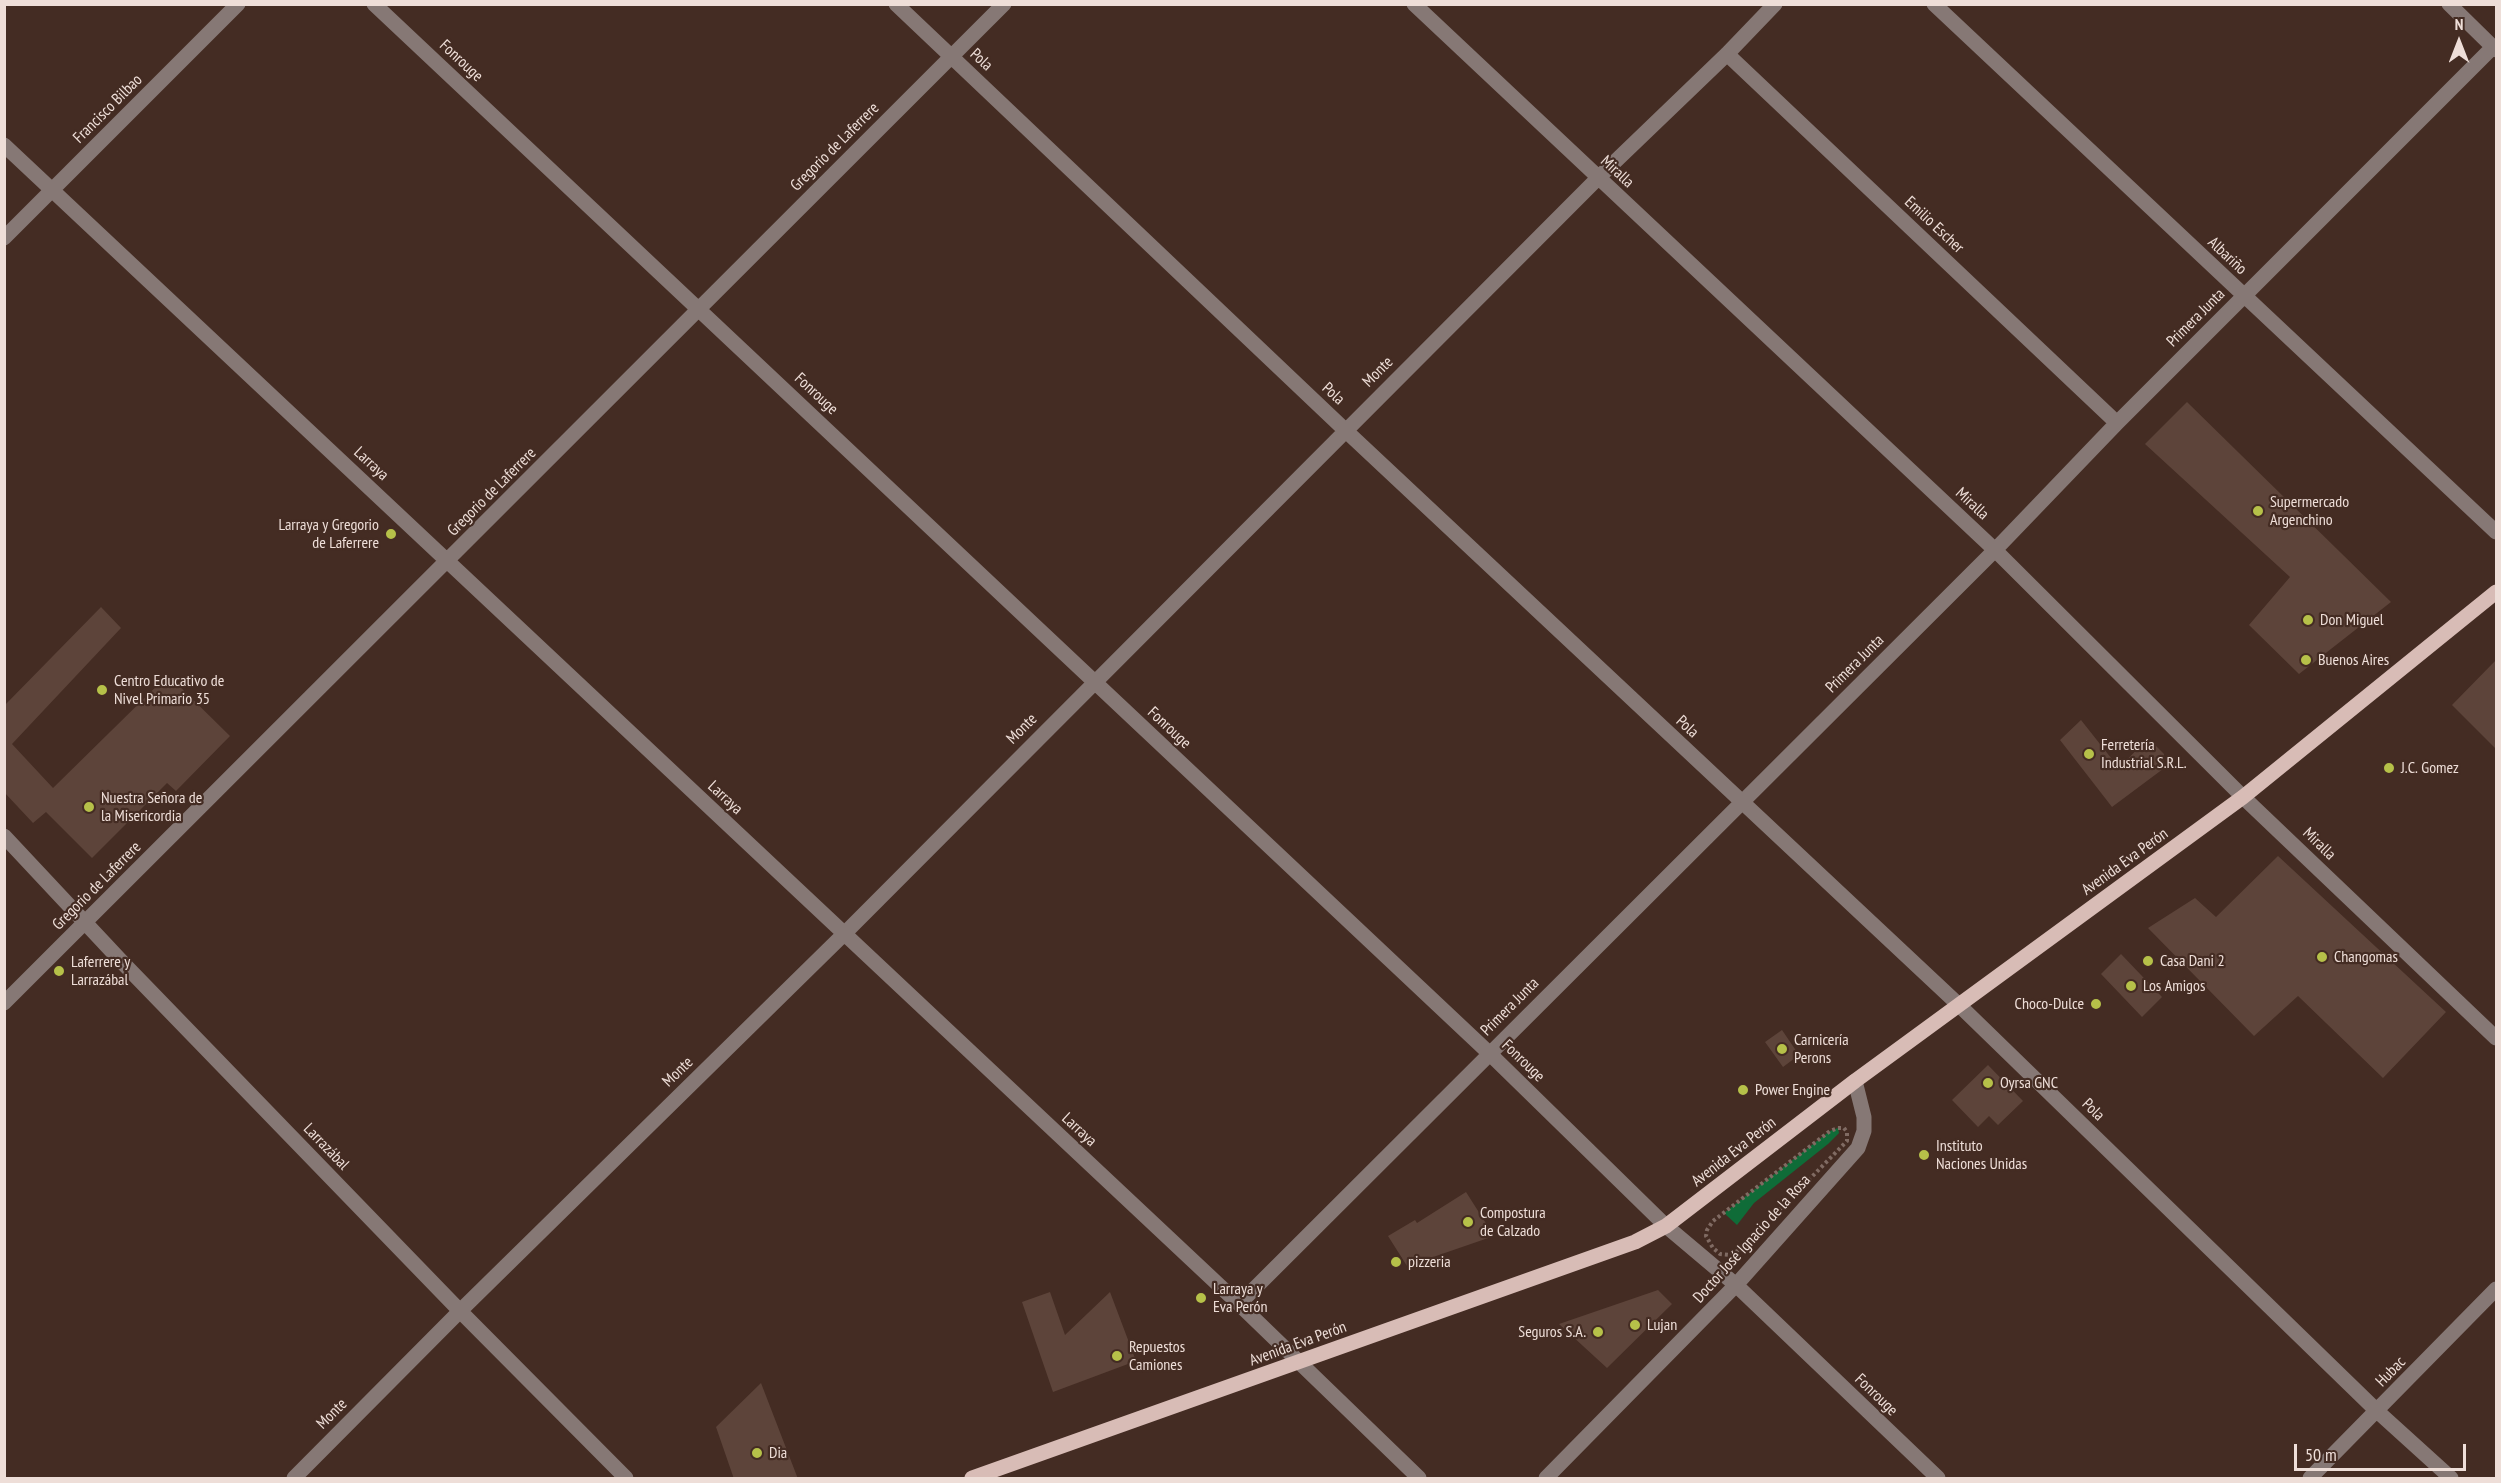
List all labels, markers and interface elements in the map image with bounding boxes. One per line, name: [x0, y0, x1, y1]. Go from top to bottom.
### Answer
north arrow: [2429, 12, 2489, 72]
text: N: [2455, 14, 2463, 34]
street label: Fonrouge: [435, 36, 487, 86]
street label: Pola: [966, 45, 996, 75]
street label: Francisco Bilbao: [69, 70, 147, 148]
street label: Gregorio de Laferrere: [787, 99, 883, 195]
street label: Miralla: [1596, 152, 1638, 192]
street label: Emilio Escher: [1900, 193, 1968, 257]
street label: Albariño: [2203, 233, 2251, 279]
street label: Primera Junta: [2163, 285, 2229, 351]
street label: Monte: [1359, 353, 1397, 391]
street label: Fonrouge: [790, 369, 842, 419]
street label: Pola: [1318, 379, 1348, 409]
street label: Larraya: [350, 443, 392, 485]
street label: Gregorio de Laferrere: [444, 444, 540, 540]
street label: Miralla: [1951, 484, 1993, 524]
place label: Supermercado Argenchino: [2270, 492, 2349, 530]
marker: Supermercado Argenchino: [2251, 504, 2265, 518]
place label: Larraya y Gregorio de Laferrere: [278, 515, 379, 553]
marker: Larraya y Gregorio de Laferrere: [384, 527, 398, 541]
place label: Don Miguel: [2320, 610, 2384, 630]
marker: Don Miguel: [2301, 613, 2315, 627]
street label: Primera Junta: [1822, 631, 1888, 697]
place label: Buenos Aires: [2318, 650, 2389, 670]
marker: Buenos Aires: [2299, 653, 2313, 667]
place label: Centro Educativo de Nivel Primario 35: [114, 671, 224, 709]
marker: Centro Educativo de Nivel Primario 35: [95, 683, 109, 697]
street label: Fonrouge: [1143, 703, 1195, 753]
street label: Monte: [1003, 710, 1041, 748]
street label: Pola: [1672, 712, 1702, 742]
place label: Ferretería Industrial S.R.L.: [2101, 735, 2187, 773]
marker: Ferretería Industrial S.R.L.: [2082, 747, 2096, 761]
place label: J.C. Gomez: [2401, 758, 2459, 778]
marker: J.C. Gomez: [2382, 761, 2396, 775]
street label: Larraya: [704, 777, 746, 819]
place label: Nuestra Señora de la Misericordia: [101, 788, 202, 826]
marker: Nuestra Señora de la Misericordia: [82, 800, 96, 814]
street label: Avenida Eva Perón: [2078, 824, 2172, 900]
street label: Miralla: [2299, 824, 2339, 864]
street label: Gregorio de Laferrere: [49, 838, 145, 934]
place label: Changomas: [2334, 947, 2398, 967]
marker: Changomas: [2315, 950, 2329, 964]
place label: Casa Dani 2: [2160, 951, 2225, 971]
place label: Laferrere y Larrazábal: [71, 952, 130, 990]
marker: Casa Dani 2: [2141, 954, 2155, 968]
marker: Laferrere y Larrazábal: [52, 964, 66, 978]
street label: Primera Junta: [1477, 974, 1543, 1040]
place label: Los Amigos: [2143, 976, 2205, 996]
marker: Los Amigos: [2124, 979, 2138, 993]
place label: Choco-Dulce: [2015, 994, 2084, 1014]
marker: Choco-Dulce: [2089, 997, 2103, 1011]
place label: Carnicería Perons: [1794, 1030, 1849, 1068]
street label: Fonrouge: [1498, 1036, 1548, 1086]
marker: Carnicería Perons: [1775, 1042, 1789, 1056]
street label: Monte: [659, 1053, 697, 1091]
place label: Oyrsa GNC: [2000, 1073, 2058, 1093]
marker: Oyrsa GNC: [1981, 1076, 1995, 1090]
place label: Power Engine: [1755, 1080, 1830, 1100]
marker: Power Engine: [1736, 1083, 1750, 1097]
street label: Pola: [2078, 1095, 2108, 1125]
street label: Larraya: [1058, 1109, 1100, 1151]
street label: Avenida Eva Perón: [1688, 1113, 1780, 1191]
street label: Larrazábal: [299, 1120, 353, 1174]
place label: Instituto Naciones Unidas: [1936, 1136, 2027, 1174]
marker: Instituto Naciones Unidas: [1917, 1148, 1931, 1162]
street label: Doctor José Ignacio de la Rosa: [1689, 1171, 1815, 1307]
place label: Compostura de Calzado: [1480, 1203, 1546, 1241]
marker: Compostura de Calzado: [1461, 1215, 1475, 1229]
place label: pizzeria: [1408, 1252, 1451, 1272]
marker: pizzeria: [1389, 1255, 1403, 1269]
place label: Larraya y Eva Perón: [1213, 1279, 1268, 1317]
marker: Larraya y Eva Perón: [1194, 1291, 1208, 1305]
place label: Lujan: [1647, 1315, 1677, 1335]
street label: Avenida Eva Perón: [1247, 1318, 1349, 1370]
marker: Lujan: [1628, 1318, 1642, 1332]
place label: Seguros S.A.: [1518, 1322, 1586, 1342]
marker: Seguros S.A.: [1591, 1325, 1605, 1339]
place label: Repuestos Camiones: [1129, 1337, 1185, 1375]
marker: Repuestos Camiones: [1110, 1349, 1124, 1363]
street label: Hubac: [2372, 1353, 2410, 1391]
street label: Fonrouge: [1851, 1370, 1901, 1420]
street label: Monte: [313, 1395, 351, 1433]
scale bar: [2297, 1432, 2470, 1470]
place label: Dia: [769, 1443, 787, 1463]
text: 50 m: [2305, 1443, 2337, 1466]
marker: Dia: [750, 1446, 764, 1460]

